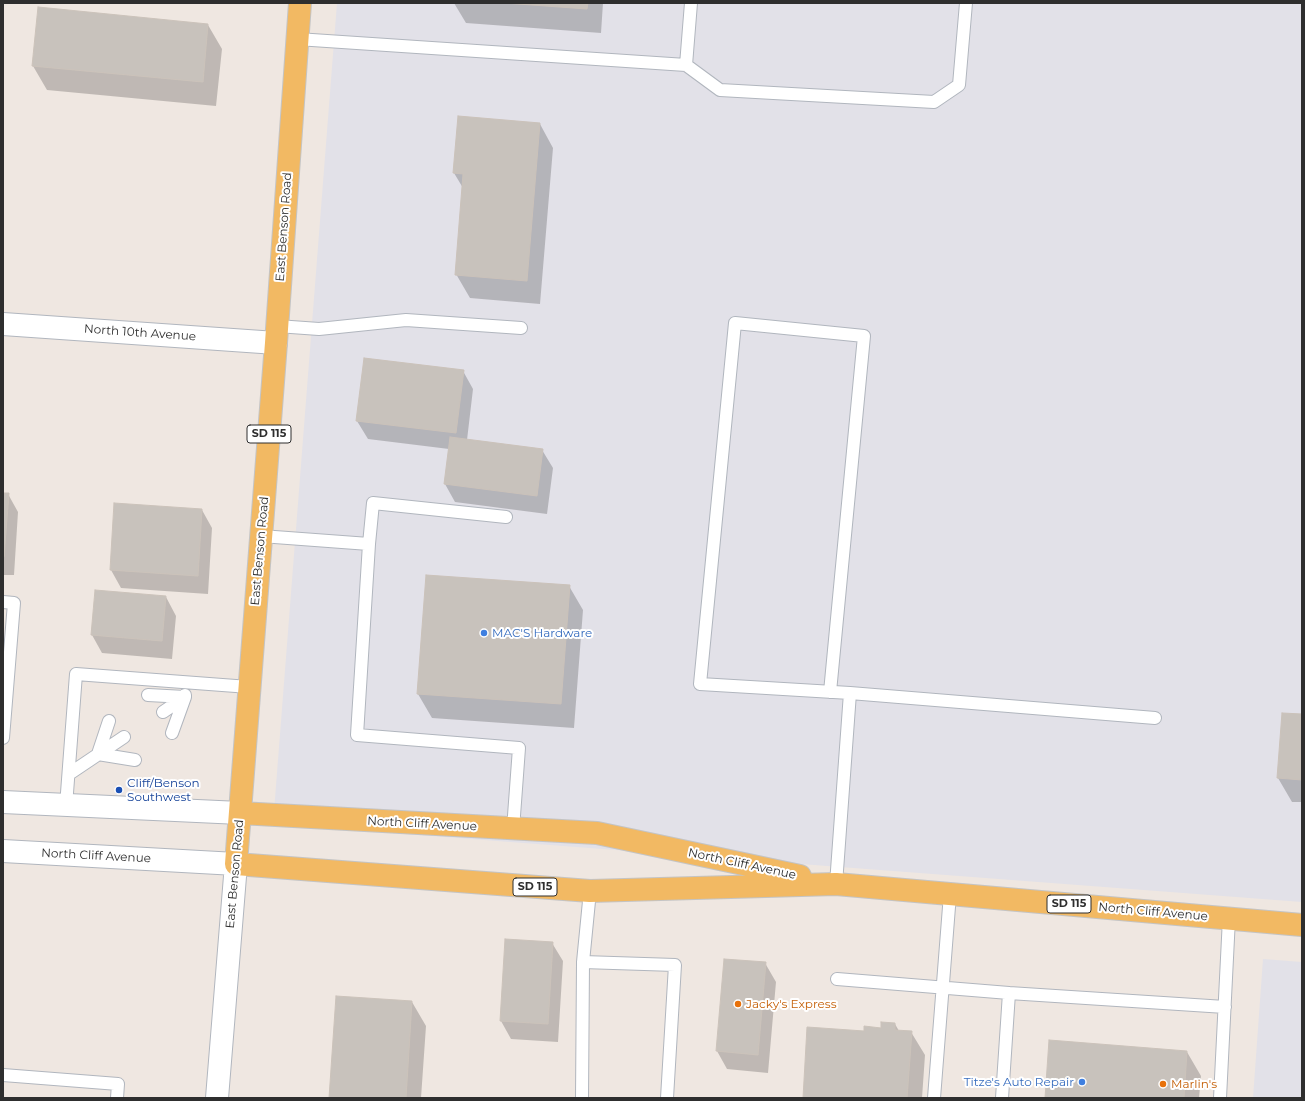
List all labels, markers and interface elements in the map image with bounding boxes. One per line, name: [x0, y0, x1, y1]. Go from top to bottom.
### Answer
street label: East Benson Road: [273, 172, 295, 282]
street label: North 10th Avenue: [84, 322, 196, 344]
road number: SD 115: [247, 425, 291, 443]
street label: East Benson Road: [248, 496, 272, 606]
place label: MAC'S Hardware: [492, 626, 592, 640]
marker: MAC'S Hardware: [479, 628, 489, 638]
place label: Cliff/Benson Southwest: [127, 776, 200, 804]
marker: Cliff/Benson Southwest: [114, 785, 124, 795]
street label: North Cliff Avenue: [367, 814, 477, 834]
street label: East Benson Road: [223, 819, 247, 929]
street label: North Cliff Avenue: [41, 846, 151, 866]
street label: North Cliff Avenue: [687, 846, 797, 882]
road number: SD 115: [513, 878, 557, 896]
road number: SD 115: [1047, 895, 1091, 913]
street label: North Cliff Avenue: [1098, 900, 1208, 924]
place label: Jacky's Express: [746, 997, 837, 1011]
marker: Jacky's Express: [733, 999, 743, 1009]
place label: Titze's Auto Repair: [964, 1075, 1074, 1089]
marker: Titze's Auto Repair: [1077, 1077, 1087, 1087]
place label: Marlin's: [1171, 1077, 1217, 1091]
marker: Marlin's: [1158, 1079, 1168, 1089]

